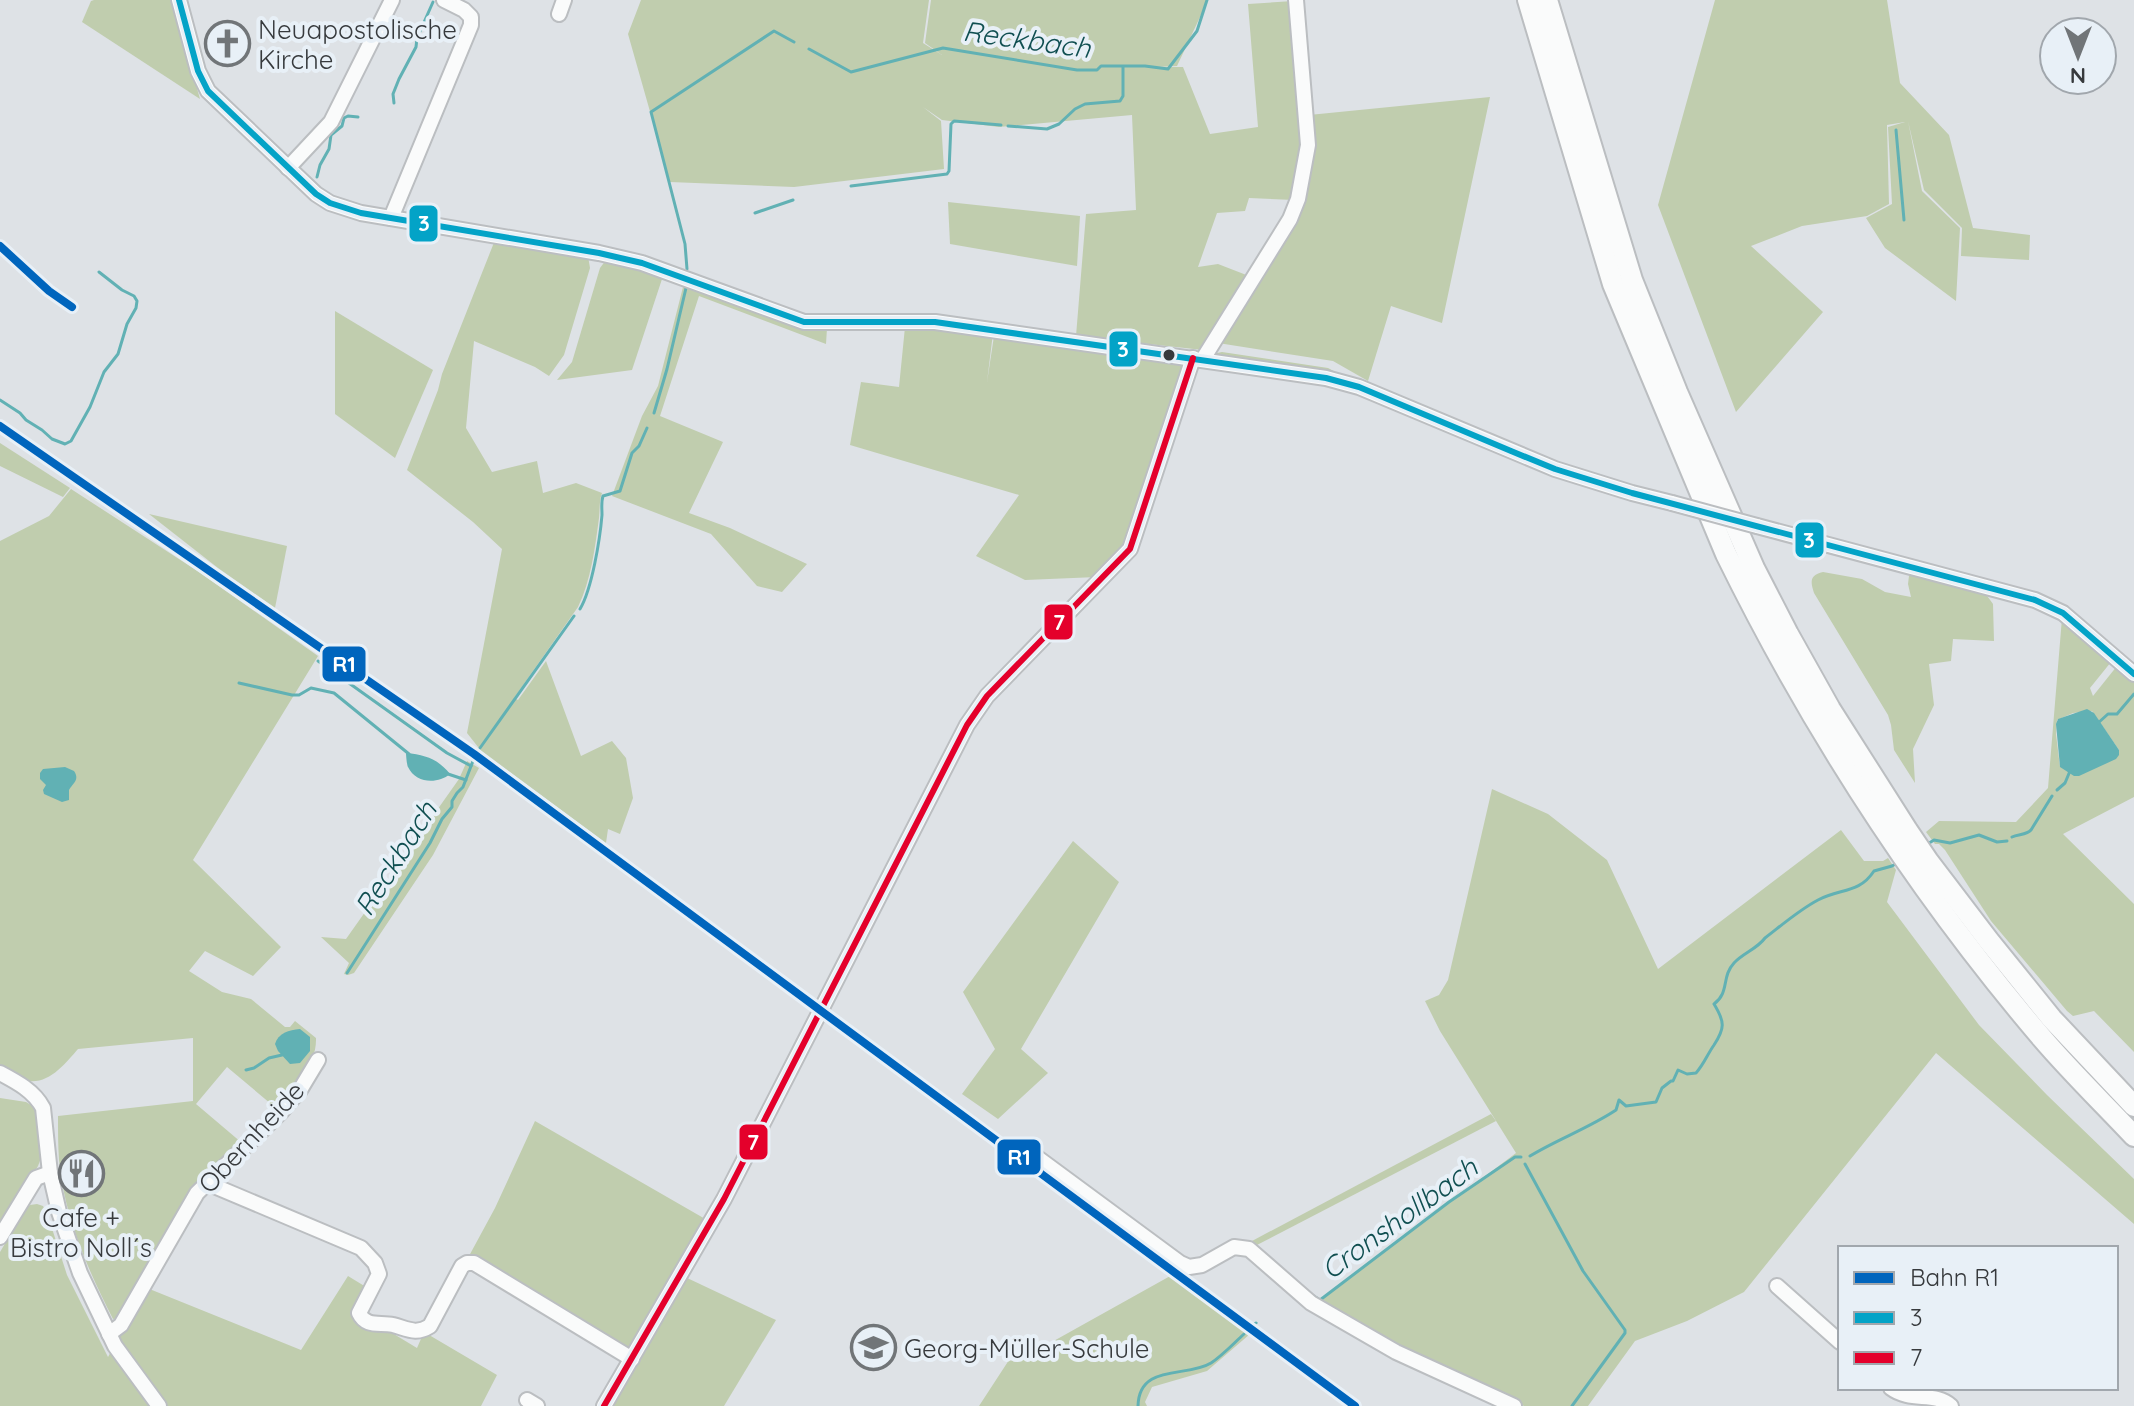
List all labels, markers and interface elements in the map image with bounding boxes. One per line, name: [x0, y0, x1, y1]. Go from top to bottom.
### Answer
place label: Neuapostolische Kirche: [258, 13, 457, 76]
water label: Reckbach: [961, 13, 1094, 65]
north arrow: [2038, 16, 2118, 96]
church icon: Neuapostolische Kirche: [203, 20, 251, 68]
text: N: [2070, 62, 2086, 90]
line badge: 3: [408, 204, 439, 243]
text: 3: [418, 209, 430, 237]
line badge: 3: [1108, 330, 1139, 368]
text: 3: [1117, 335, 1129, 363]
unlabelled marker: [1161, 347, 1177, 363]
line badge: 3: [1794, 521, 1825, 559]
text: 3: [1803, 526, 1815, 554]
line badge: 7: [1043, 603, 1074, 641]
text: 7: [1053, 608, 1065, 636]
line badge: R1: [321, 645, 367, 683]
text: R1: [332, 650, 356, 678]
water label: Reckbach: [346, 793, 444, 922]
street label: Obernheide: [191, 1074, 311, 1200]
line badge: 7: [738, 1123, 769, 1161]
text: 7: [747, 1128, 759, 1156]
line badge: R1: [996, 1138, 1042, 1176]
text: R1: [1007, 1143, 1031, 1171]
water label: Cronshollbach: [1314, 1149, 1485, 1286]
restaurant icon: Cafe + Bistro Noll´s: [57, 1150, 105, 1198]
place label: Cafe + Bistro Noll´s: [10, 1201, 152, 1264]
legend: [1838, 1246, 2118, 1390]
text: Bahn R1: [1910, 1262, 1999, 1292]
text: 3: [1910, 1302, 1923, 1332]
school or university icon: Georg-Müller-Schule: [849, 1324, 897, 1372]
place label: Georg-Müller-Schule: [904, 1332, 1149, 1365]
text: 7: [1910, 1342, 1922, 1372]

